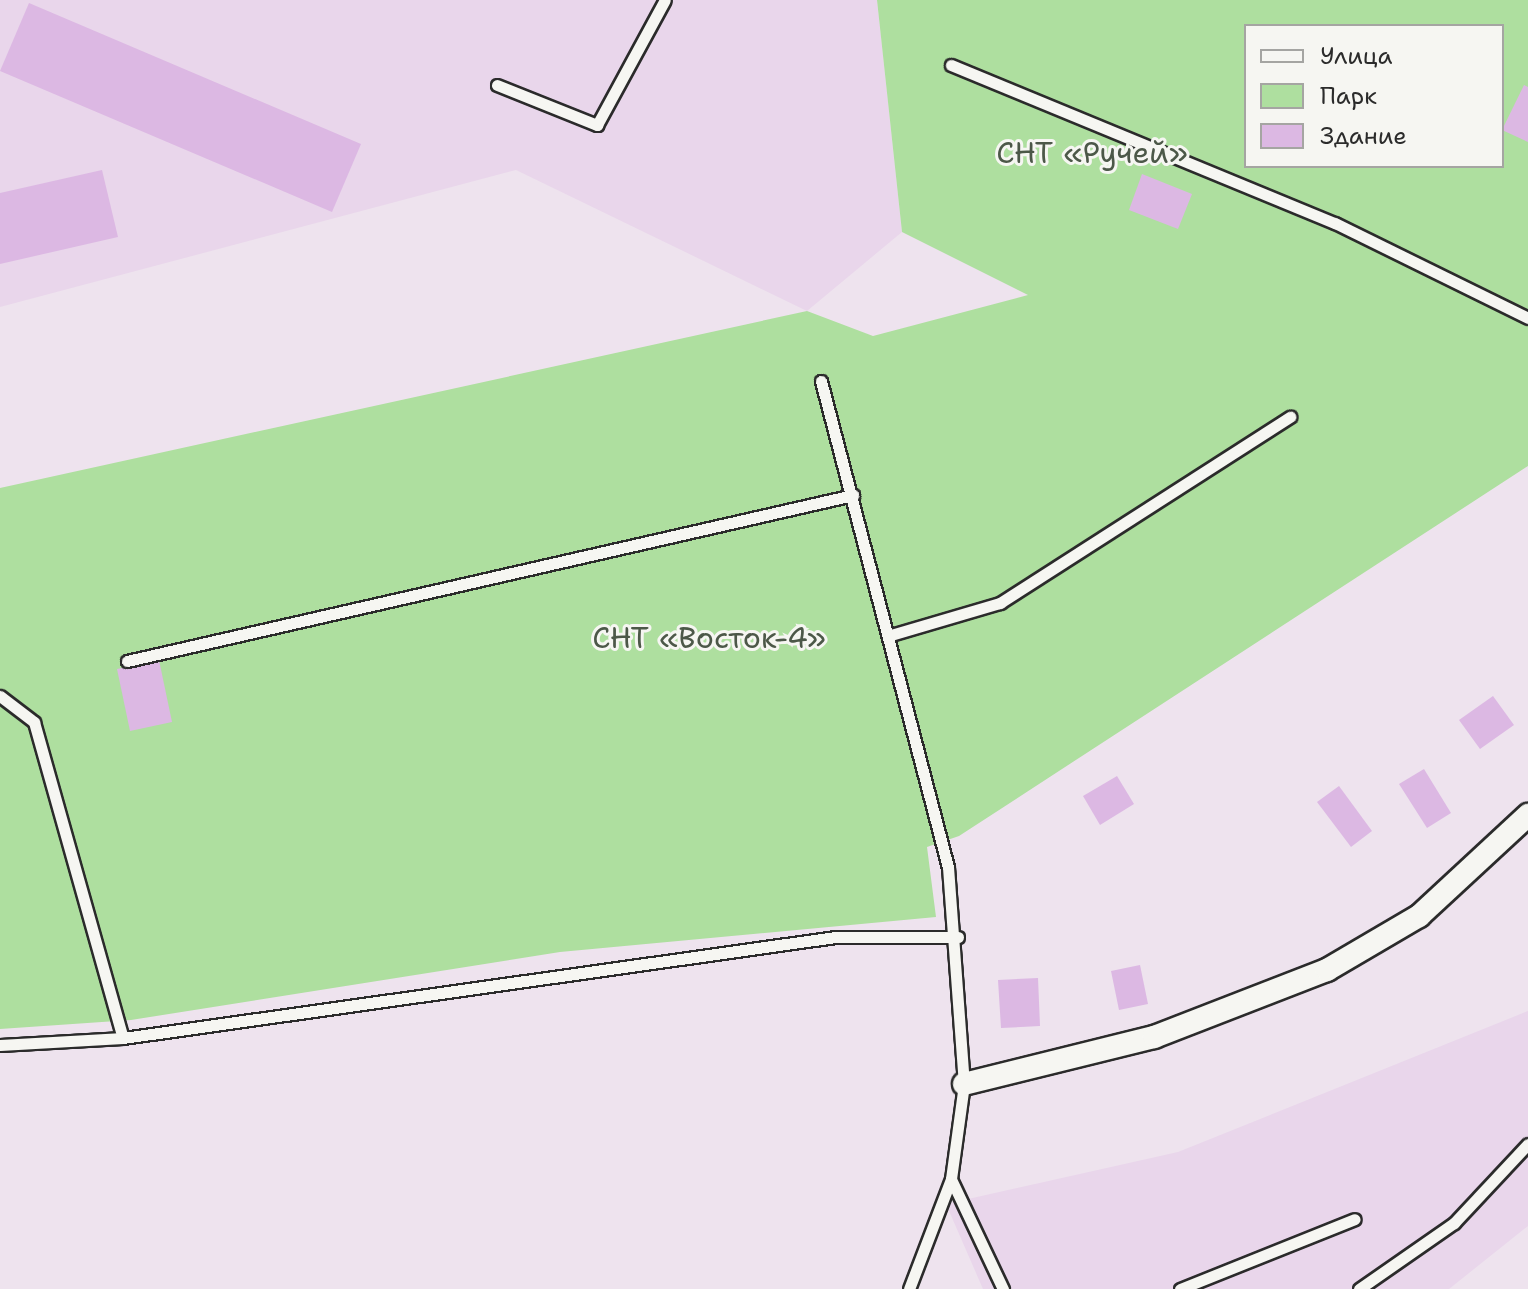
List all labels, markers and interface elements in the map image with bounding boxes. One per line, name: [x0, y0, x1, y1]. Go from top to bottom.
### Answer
legend: [1244, 24, 1504, 168]
text: Улица: [1320, 40, 1393, 72]
text: Парк: [1320, 80, 1377, 112]
text: Здание: [1320, 120, 1407, 152]
park label: СНТ «Ручей»: [996, 135, 1188, 171]
park label: СНТ «Восток-4»: [592, 620, 826, 656]

